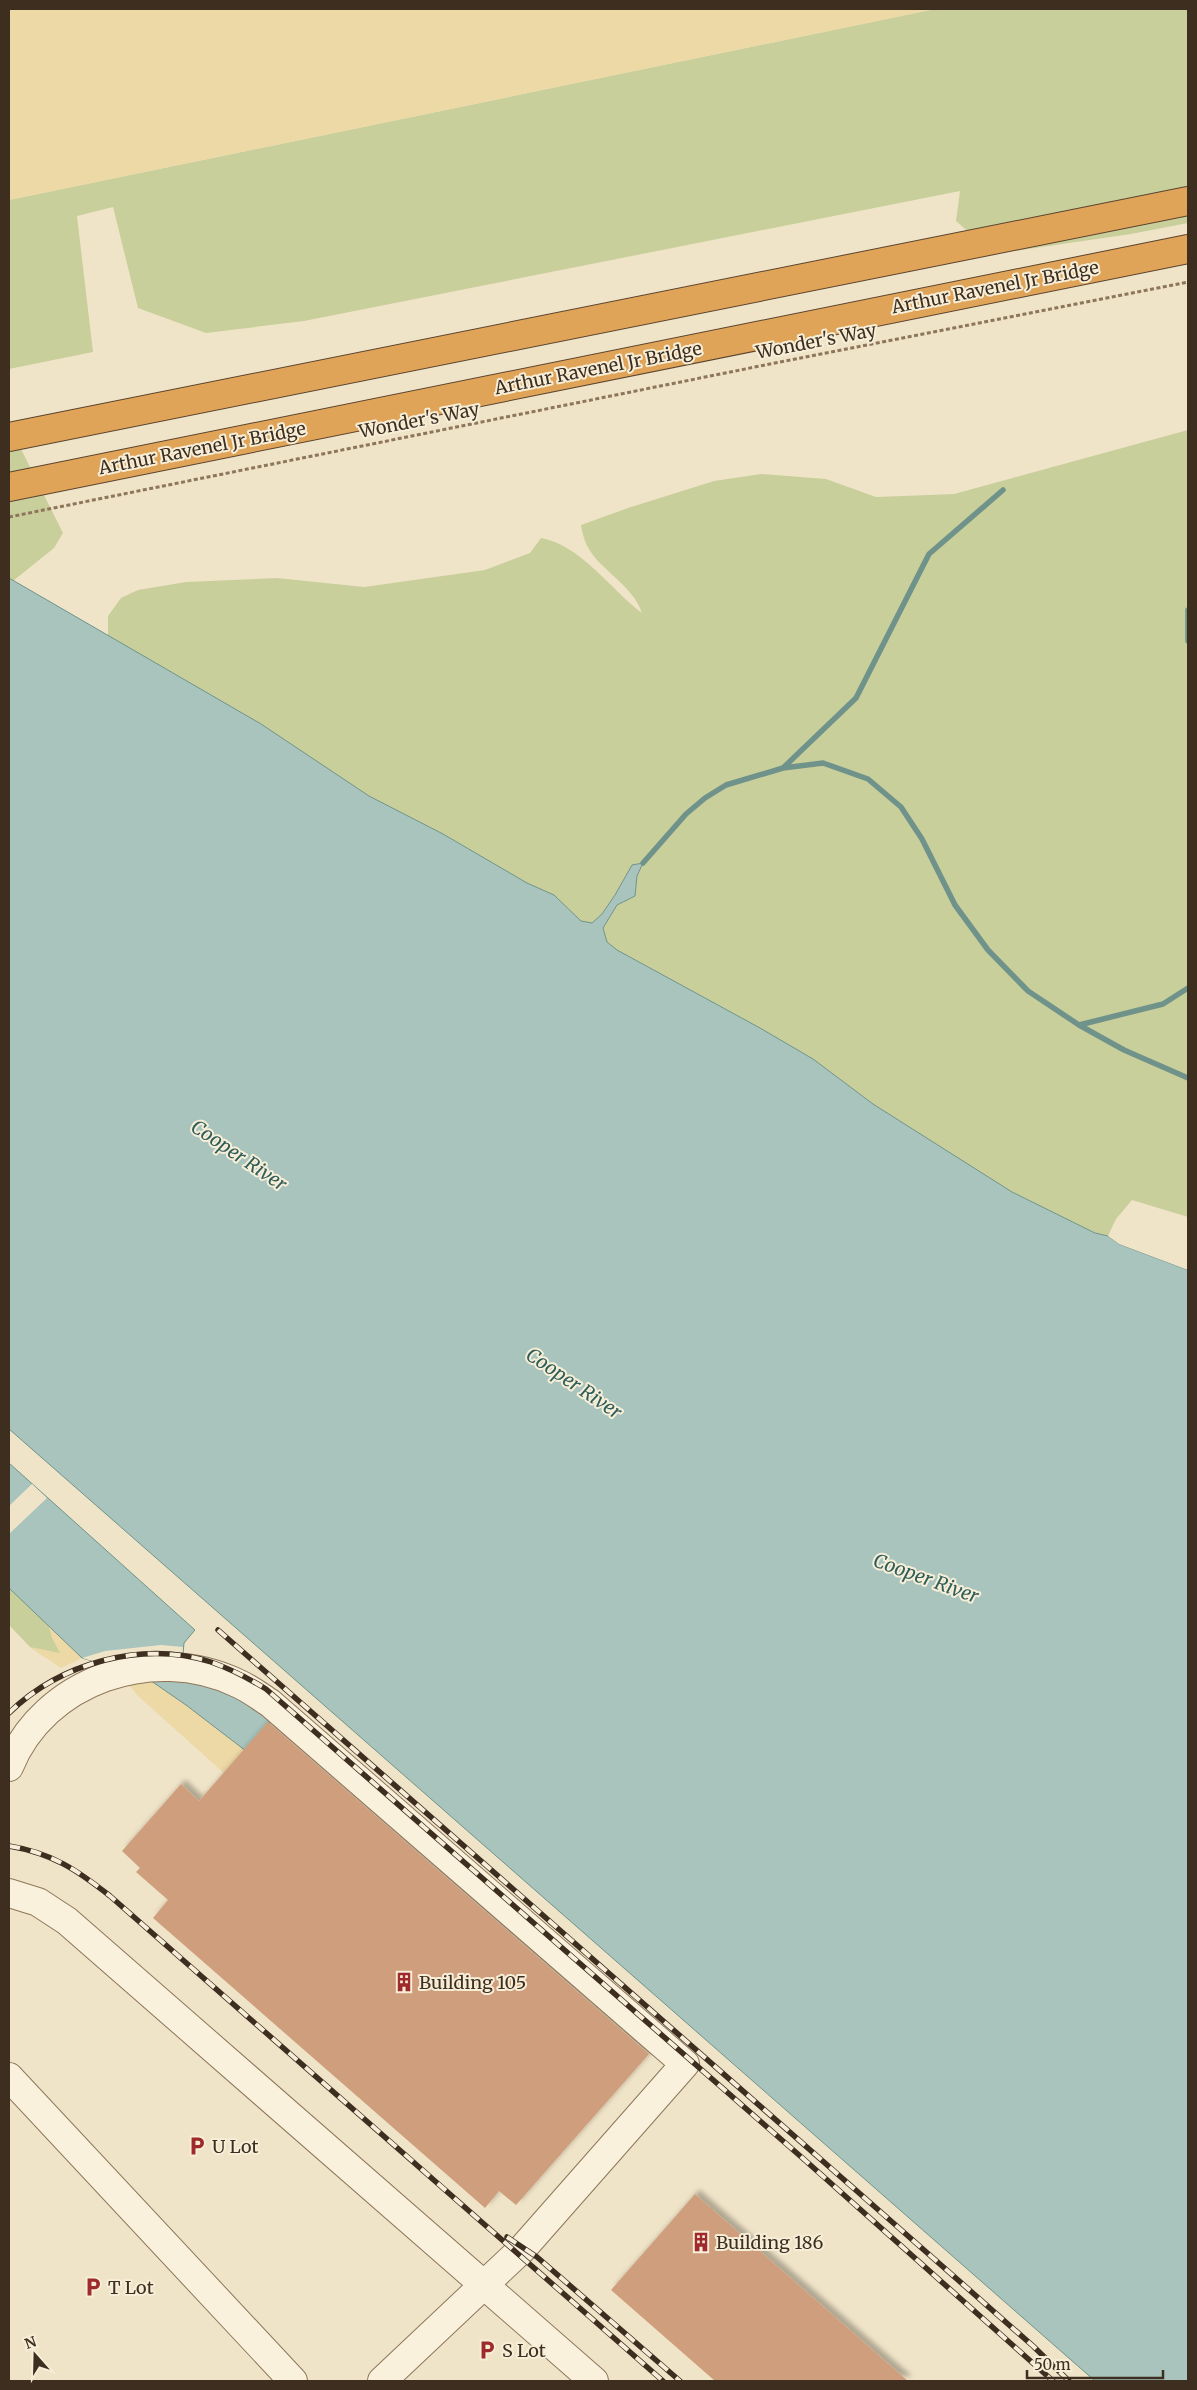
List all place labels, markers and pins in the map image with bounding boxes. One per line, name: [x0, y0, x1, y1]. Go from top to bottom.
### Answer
building icon: Building 105: [393, 1971, 415, 1993]
place label: Building 105: [419, 1971, 526, 1994]
parking icon: U Lot: [186, 2135, 208, 2157]
place label: U Lot: [212, 2135, 258, 2158]
building icon: Building 186: [690, 2231, 712, 2253]
place label: Building 186: [716, 2231, 823, 2254]
parking icon: T Lot: [82, 2276, 104, 2298]
place label: T Lot: [108, 2276, 154, 2299]
parking icon: S Lot: [476, 2339, 498, 2361]
place label: S Lot: [502, 2339, 546, 2362]

